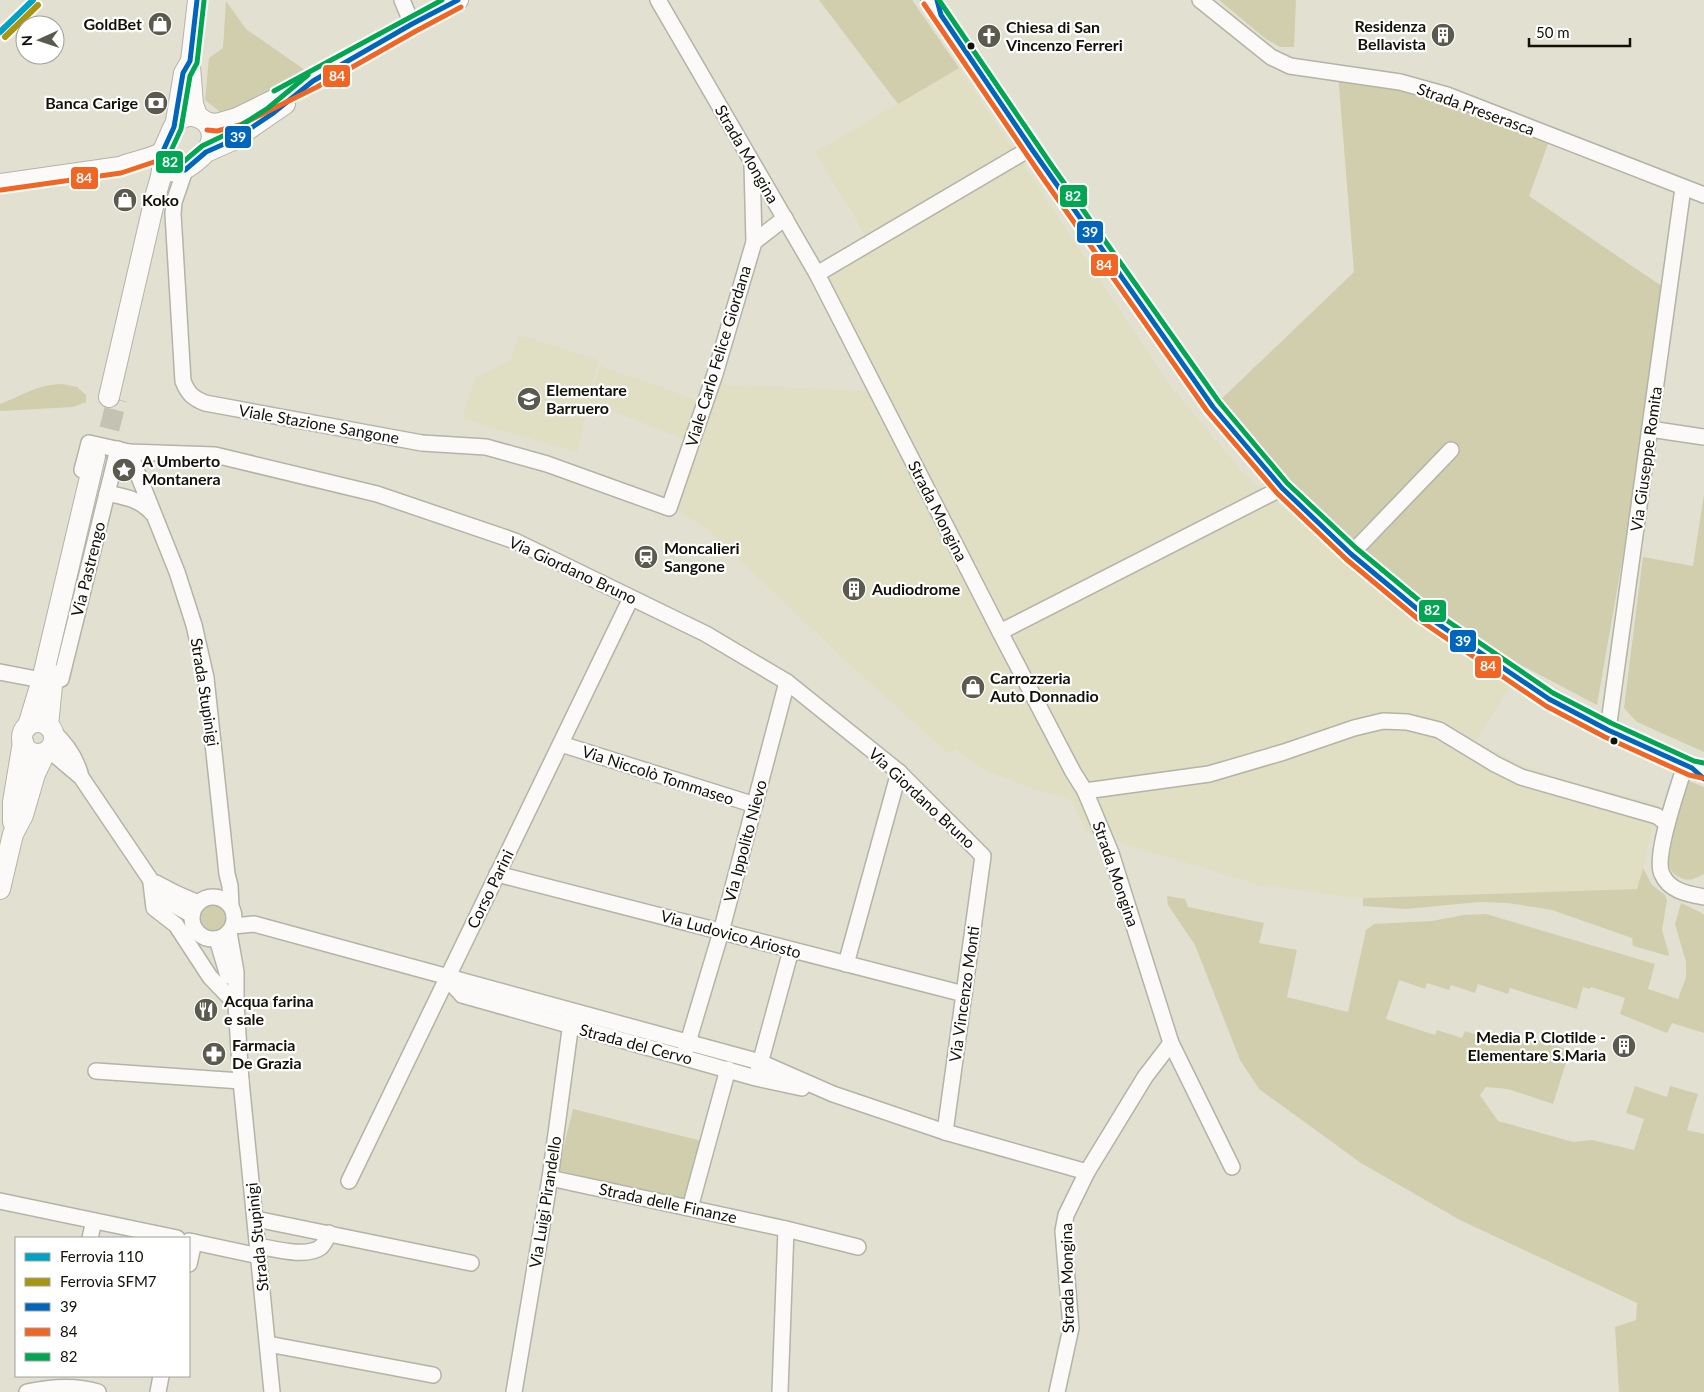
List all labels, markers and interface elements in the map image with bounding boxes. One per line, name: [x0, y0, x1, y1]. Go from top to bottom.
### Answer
shop icon: GoldBet: [147, 11, 173, 37]
place label: GoldBet: [84, 14, 142, 33]
north arrow: [15, 15, 65, 65]
scale bar: [1529, 15, 1630, 47]
place label: Residenza Bellavista: [1354, 16, 1426, 53]
place label: Chiesa di San Vincenzo Ferreri: [1005, 17, 1123, 54]
building icon: Residenza Bellavista: [1430, 22, 1456, 48]
church icon: Chiesa di San Vincenzo Ferreri: [976, 23, 1002, 49]
text: 50 m: [1536, 23, 1570, 41]
text: N: [18, 35, 35, 47]
unlabelled marker: [966, 41, 976, 51]
line badge: 84: [322, 64, 351, 88]
text: 84: [329, 67, 345, 84]
street label: Strada Preserasca: [1415, 78, 1538, 139]
bank icon: Banca Carige: [143, 90, 169, 116]
place label: Banca Carige: [45, 93, 138, 112]
street label: Strada Mongina: [712, 101, 783, 206]
line badge: 39: [224, 125, 252, 149]
text: 39: [230, 128, 246, 145]
line badge: 82: [155, 150, 184, 174]
text: 82: [162, 153, 178, 170]
line badge: 84: [70, 166, 99, 190]
text: 84: [76, 169, 92, 186]
line badge: 82: [1059, 184, 1088, 208]
shop icon: Koko: [112, 187, 138, 213]
text: 82: [1065, 187, 1081, 204]
place label: Koko: [142, 190, 179, 209]
line badge: 39: [1076, 220, 1104, 244]
text: 39: [1082, 223, 1098, 240]
line badge: 84: [1090, 253, 1119, 277]
text: 84: [1096, 256, 1112, 273]
street label: Viale Carlo Felice Giordana: [681, 263, 754, 449]
place label: Elementare Barruero: [546, 380, 627, 417]
street label: Via Giuseppe Romita: [1626, 385, 1665, 533]
school or university icon: Elementare Barruero: [516, 386, 542, 412]
street label: Viale Stazione Sangone: [237, 400, 401, 447]
place label: A Umberto Montanera: [141, 451, 221, 488]
place icon: A Umberto Montanera: [111, 457, 137, 483]
street label: Strada Mongina: [905, 457, 972, 564]
street label: Via Pastrengo: [67, 520, 108, 618]
street label: Via Giordano Bruno: [506, 532, 640, 607]
place label: Moncalieri Sangone: [664, 538, 740, 575]
station icon: Moncalieri Sangone: [633, 544, 659, 570]
building icon: Audiodrome: [841, 576, 867, 602]
place label: Audiodrome: [871, 579, 961, 598]
line badge: 82: [1418, 599, 1447, 623]
text: 82: [1424, 601, 1440, 618]
line badge: 39: [1449, 629, 1477, 653]
text: 39: [1455, 632, 1471, 649]
street label: Strada Stupinigi: [188, 636, 223, 747]
line badge: 84: [1474, 655, 1502, 679]
text: 84: [1480, 657, 1496, 674]
place label: Carrozzeria Auto Donnadio: [989, 668, 1099, 705]
shop icon: Carrozzeria Auto Donnadio: [960, 674, 986, 700]
unlabelled marker: [1609, 736, 1619, 746]
street label: Via Niccolò Tommaseo: [580, 741, 736, 808]
street label: Via Giordano Bruno: [865, 743, 980, 852]
street label: Via Ippolito Nievo: [719, 778, 770, 904]
street label: Strada Mongina: [1090, 819, 1143, 929]
street label: Corso Parini: [462, 846, 517, 931]
street label: Via Ludovico Ariosto: [659, 906, 803, 961]
street label: Via Vincenzo Monti: [945, 925, 982, 1063]
place label: Acqua farina e sale: [223, 991, 314, 1028]
restaurant icon: Acqua farina e sale: [193, 997, 219, 1023]
street label: Strada del Cervo: [578, 1019, 695, 1068]
place label: Media P. Clotilde - Elementare S.Maria: [1467, 1027, 1606, 1064]
building icon: Media P. Clotilde - Elementare S.Maria: [1611, 1033, 1637, 1059]
place label: Farmacia De Grazia: [232, 1035, 302, 1072]
pharmacy icon: Farmacia De Grazia: [201, 1041, 227, 1067]
street label: Via Luigi Pirandello: [525, 1134, 564, 1269]
street label: Strada delle Finanze: [597, 1179, 739, 1226]
street label: Strada Stupinigi: [241, 1182, 272, 1292]
street label: Strada Mongina: [1056, 1223, 1077, 1333]
legend: [15, 1237, 190, 1377]
text: Ferrovia 110: [60, 1247, 144, 1265]
text: Ferrovia SFM7: [60, 1272, 157, 1290]
text: 39: [60, 1297, 77, 1315]
text: 84: [60, 1322, 78, 1340]
text: 82: [60, 1347, 77, 1365]

